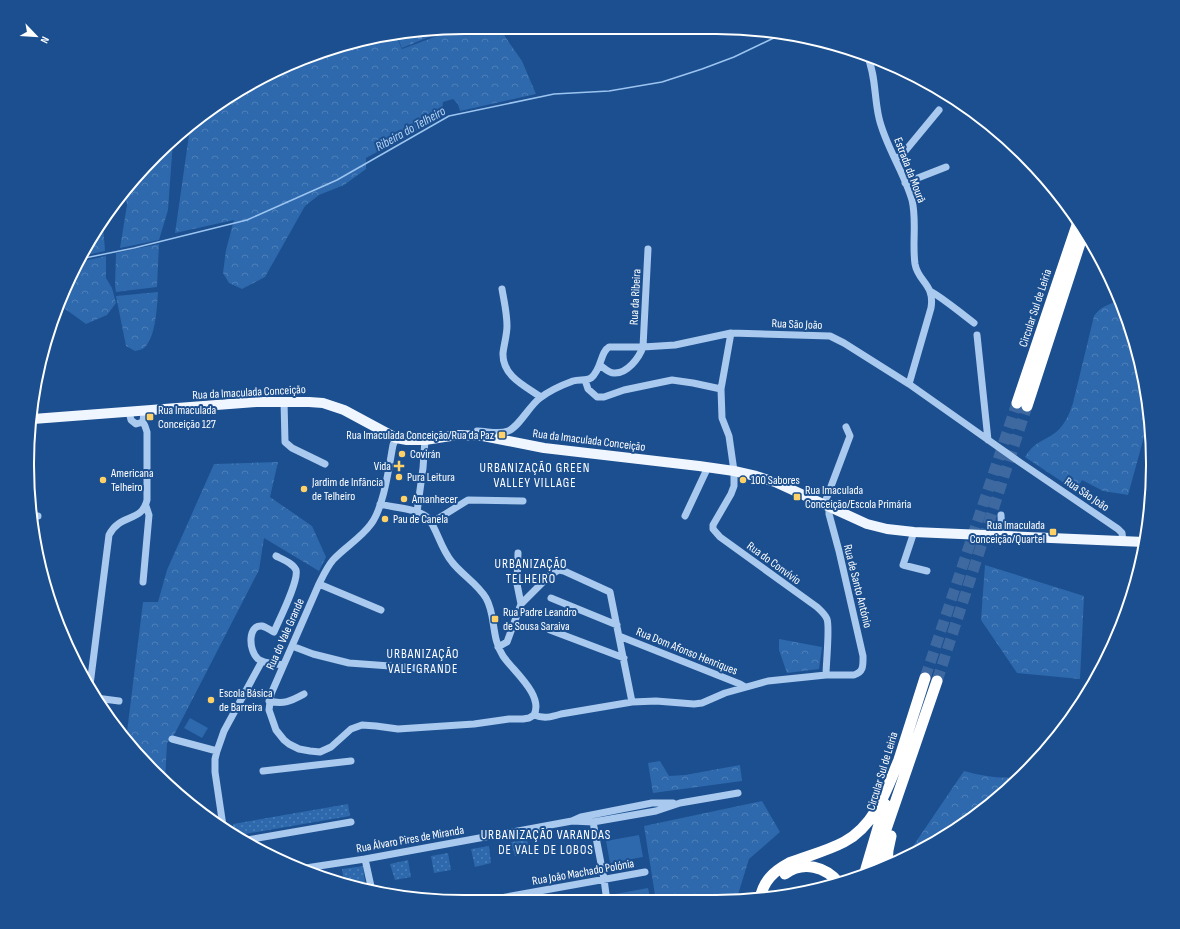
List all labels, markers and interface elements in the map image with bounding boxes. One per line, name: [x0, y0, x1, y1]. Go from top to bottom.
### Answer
north arrow: [16, 16, 56, 56]
text: N: [37, 35, 52, 46]
water label: Ribeira do Telheiro: [373, 103, 449, 155]
street label: Estrada da Mourã: [890, 135, 929, 205]
street label: Circular Sul de Leiria: [1016, 267, 1055, 349]
street label: Rua da Ribeira: [627, 268, 644, 326]
street label: Rua São João: [771, 316, 823, 333]
street label: Rua da Imaculada Conceição: [192, 382, 306, 403]
place label: Rua Imaculada Conceição 127: [158, 403, 217, 432]
marker: Rua Imaculada Conceição 127: [145, 412, 155, 422]
street label: Rua da Imaculada Conceição: [532, 426, 646, 455]
place label: Rua Imaculada Conceição/Rua da Paz: [346, 428, 495, 443]
marker: Rua Imaculada Conceição/Rua da Paz: [497, 430, 507, 440]
place label: Covirán: [410, 447, 440, 462]
marker: Covirán: [397, 449, 407, 459]
place label: Vida: [374, 459, 391, 474]
district label: URBANIZAÇÃO GREEN VALLEY VILLAGE: [480, 460, 591, 491]
marker: Vida: [394, 461, 404, 471]
place label: Americana Telheiro: [110, 466, 154, 495]
place label: Pura Leitura: [407, 470, 455, 485]
marker: Pura Leitura: [394, 472, 404, 482]
place label: 100 Sabores: [751, 473, 800, 488]
street label: Rua São João: [1061, 474, 1112, 515]
marker: Americana Telheiro: [98, 475, 108, 485]
place label: Jardim de Infância de Telheiro: [311, 475, 384, 504]
marker: 100 Sabores: [738, 475, 748, 485]
place label: Rua Imaculada Conceição/Escola Primária: [805, 483, 912, 512]
marker: Jardim de Infância de Telheiro: [299, 484, 309, 494]
place label: Amanhecer: [411, 492, 458, 507]
marker: Rua Imaculada Conceição/Escola Primária: [792, 492, 802, 502]
marker: Amanhecer: [399, 494, 409, 504]
place label: Pau de Canela: [393, 512, 449, 527]
marker: Pau de Canela: [380, 514, 390, 524]
place label: Rua Imaculada Conceição/Quartel: [970, 518, 1045, 547]
marker: Rua Imaculada Conceição/Quartel: [1048, 527, 1058, 537]
street label: Rua do Convívio: [744, 539, 804, 588]
street label: Rua de Santo António: [840, 543, 875, 630]
district label: URBANIZAÇÃO TELHEIRO: [494, 556, 568, 587]
street label: Rua do Vale Grande: [263, 596, 308, 672]
place label: Rua Padre Leandro de Sousa Saraiva: [503, 605, 577, 634]
marker: Rua Padre Leandro de Sousa Saraiva: [490, 614, 500, 624]
street label: Rua Dom Afonso Henriques: [634, 624, 740, 679]
district label: URBANIZAÇÃO VALE GRANDE: [386, 646, 460, 677]
place label: Escola Básica de Barreira: [219, 686, 273, 715]
marker: Escola Básica de Barreira: [206, 695, 216, 705]
street label: Circular Sul de Leiria: [863, 730, 902, 812]
street label: Rua Álvaro Pires de Miranda: [355, 823, 466, 856]
district label: URBANIZAÇÃO VARANDAS DE VALE DE LOBOS: [481, 827, 611, 858]
street label: Rua João Machado Polónia: [531, 856, 636, 889]

